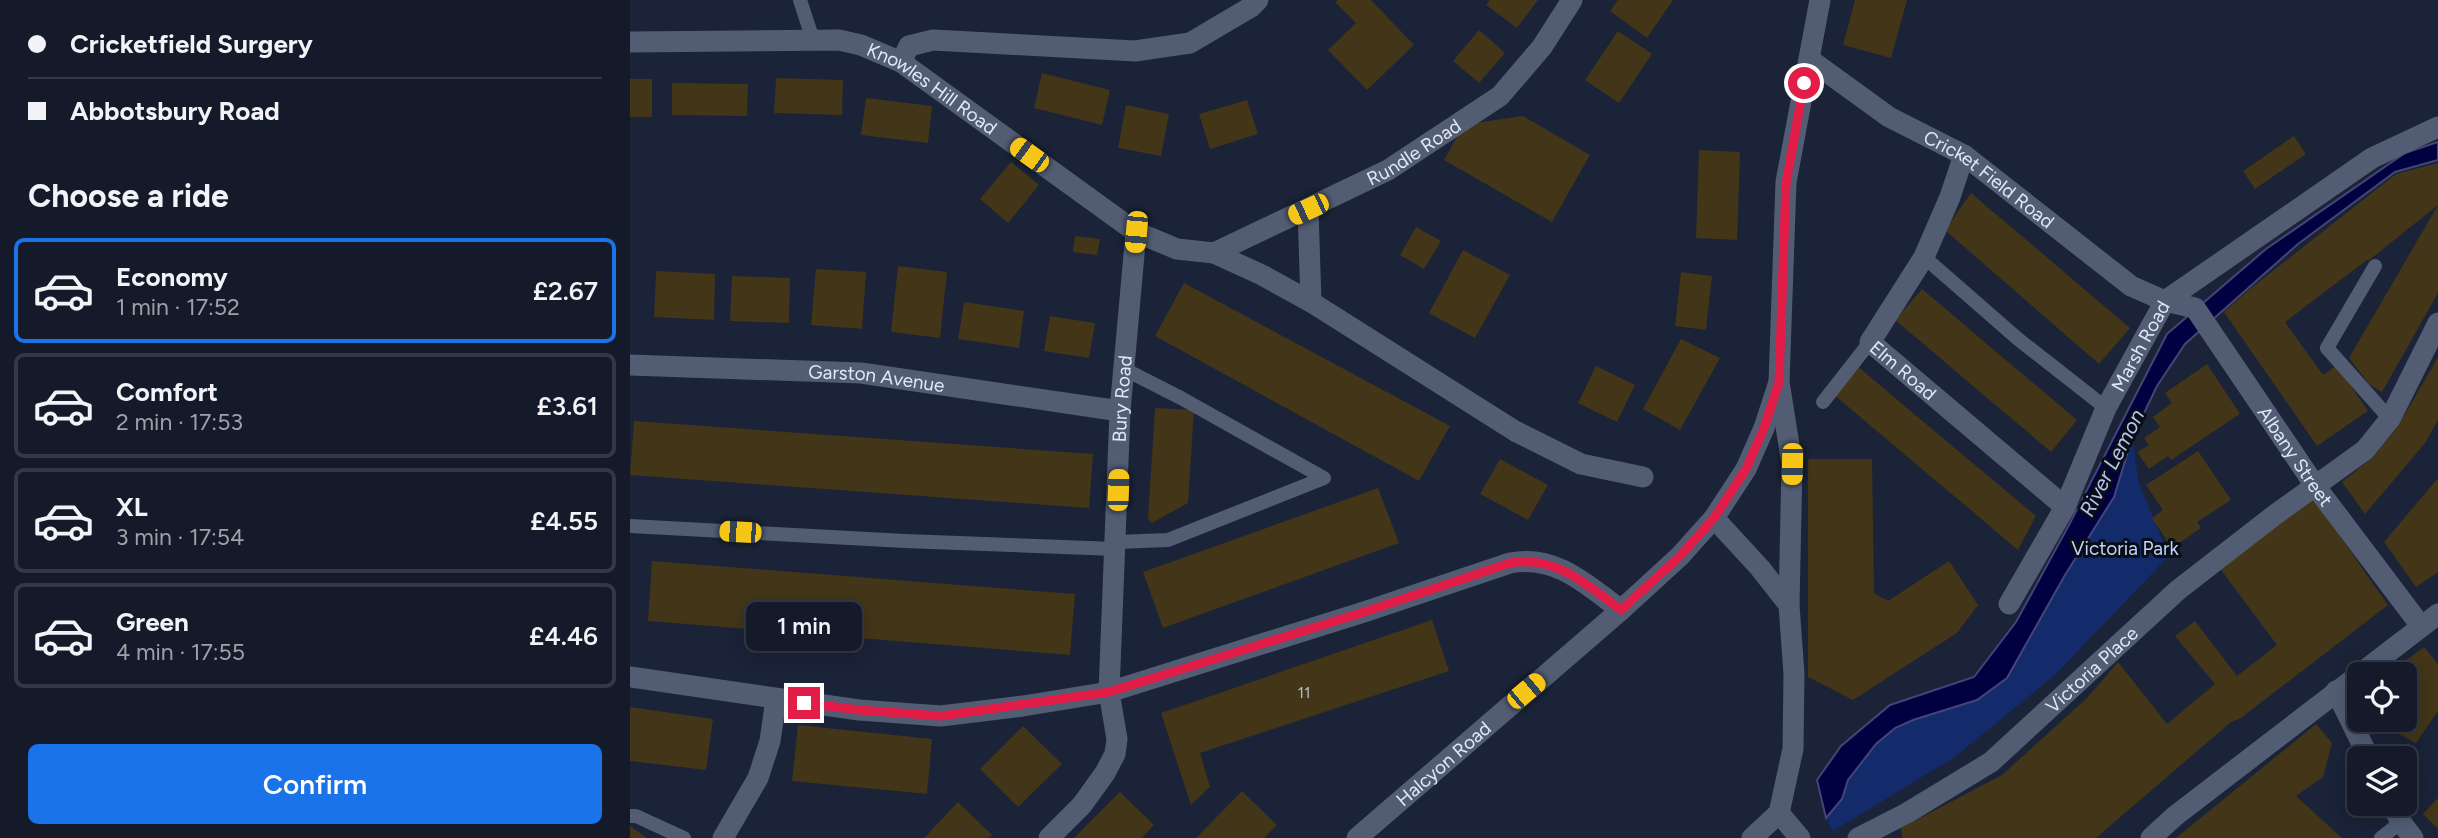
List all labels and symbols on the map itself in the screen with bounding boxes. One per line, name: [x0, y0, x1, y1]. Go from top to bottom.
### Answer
street label: Knowles Hill Road: [863, 38, 1001, 140]
route start: [1788, 67, 1820, 99]
street label: Rundle Road: [1363, 114, 1465, 190]
street label: Cricket Field Road: [1920, 126, 2059, 233]
car: [1006, 134, 1053, 176]
car: [1285, 191, 1332, 227]
car: [1124, 210, 1149, 254]
street label: Marsh Road: [2106, 297, 2175, 396]
street label: Elm Road: [1865, 336, 1941, 405]
street label: Bury Road: [1108, 354, 1137, 443]
street label: Garston Avenue: [808, 360, 946, 397]
street label: Albany Street: [2253, 402, 2337, 511]
water label: River Lemon: [2074, 405, 2149, 520]
car: [1782, 443, 1803, 485]
car: [1107, 469, 1130, 511]
car: [719, 520, 762, 544]
park label: Victoria Park: [2071, 537, 2179, 560]
callout: 1 min: [746, 602, 862, 650]
street label: Victoria Place: [2041, 622, 2143, 718]
car: [1504, 669, 1549, 713]
house number: 11: [1297, 683, 1311, 702]
route end: [788, 687, 820, 719]
street label: Halcyon Road: [1391, 717, 1496, 811]

